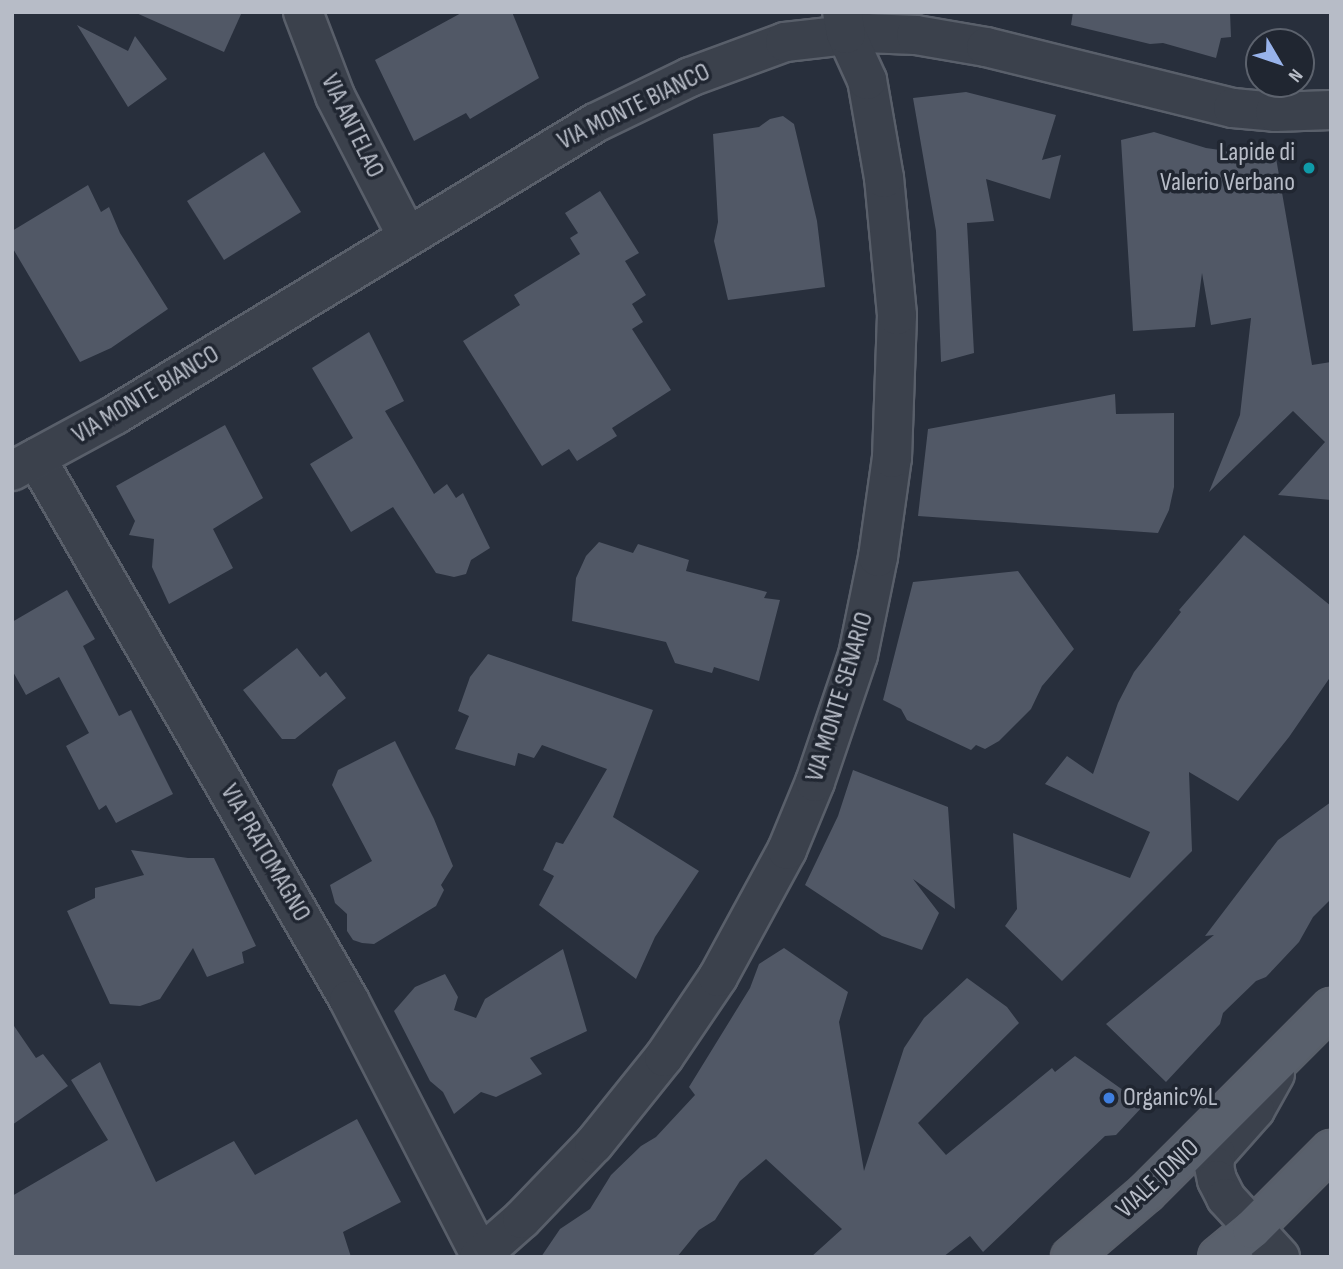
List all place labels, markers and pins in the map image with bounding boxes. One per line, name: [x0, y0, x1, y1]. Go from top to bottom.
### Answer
place label: Lapide di Valerio Verbano: [1160, 137, 1295, 198]
marker: Lapide di Valerio Verbano: [1301, 160, 1317, 176]
place label: Organic%L: [1123, 1082, 1217, 1114]
marker: Organic%L: [1101, 1090, 1117, 1106]

